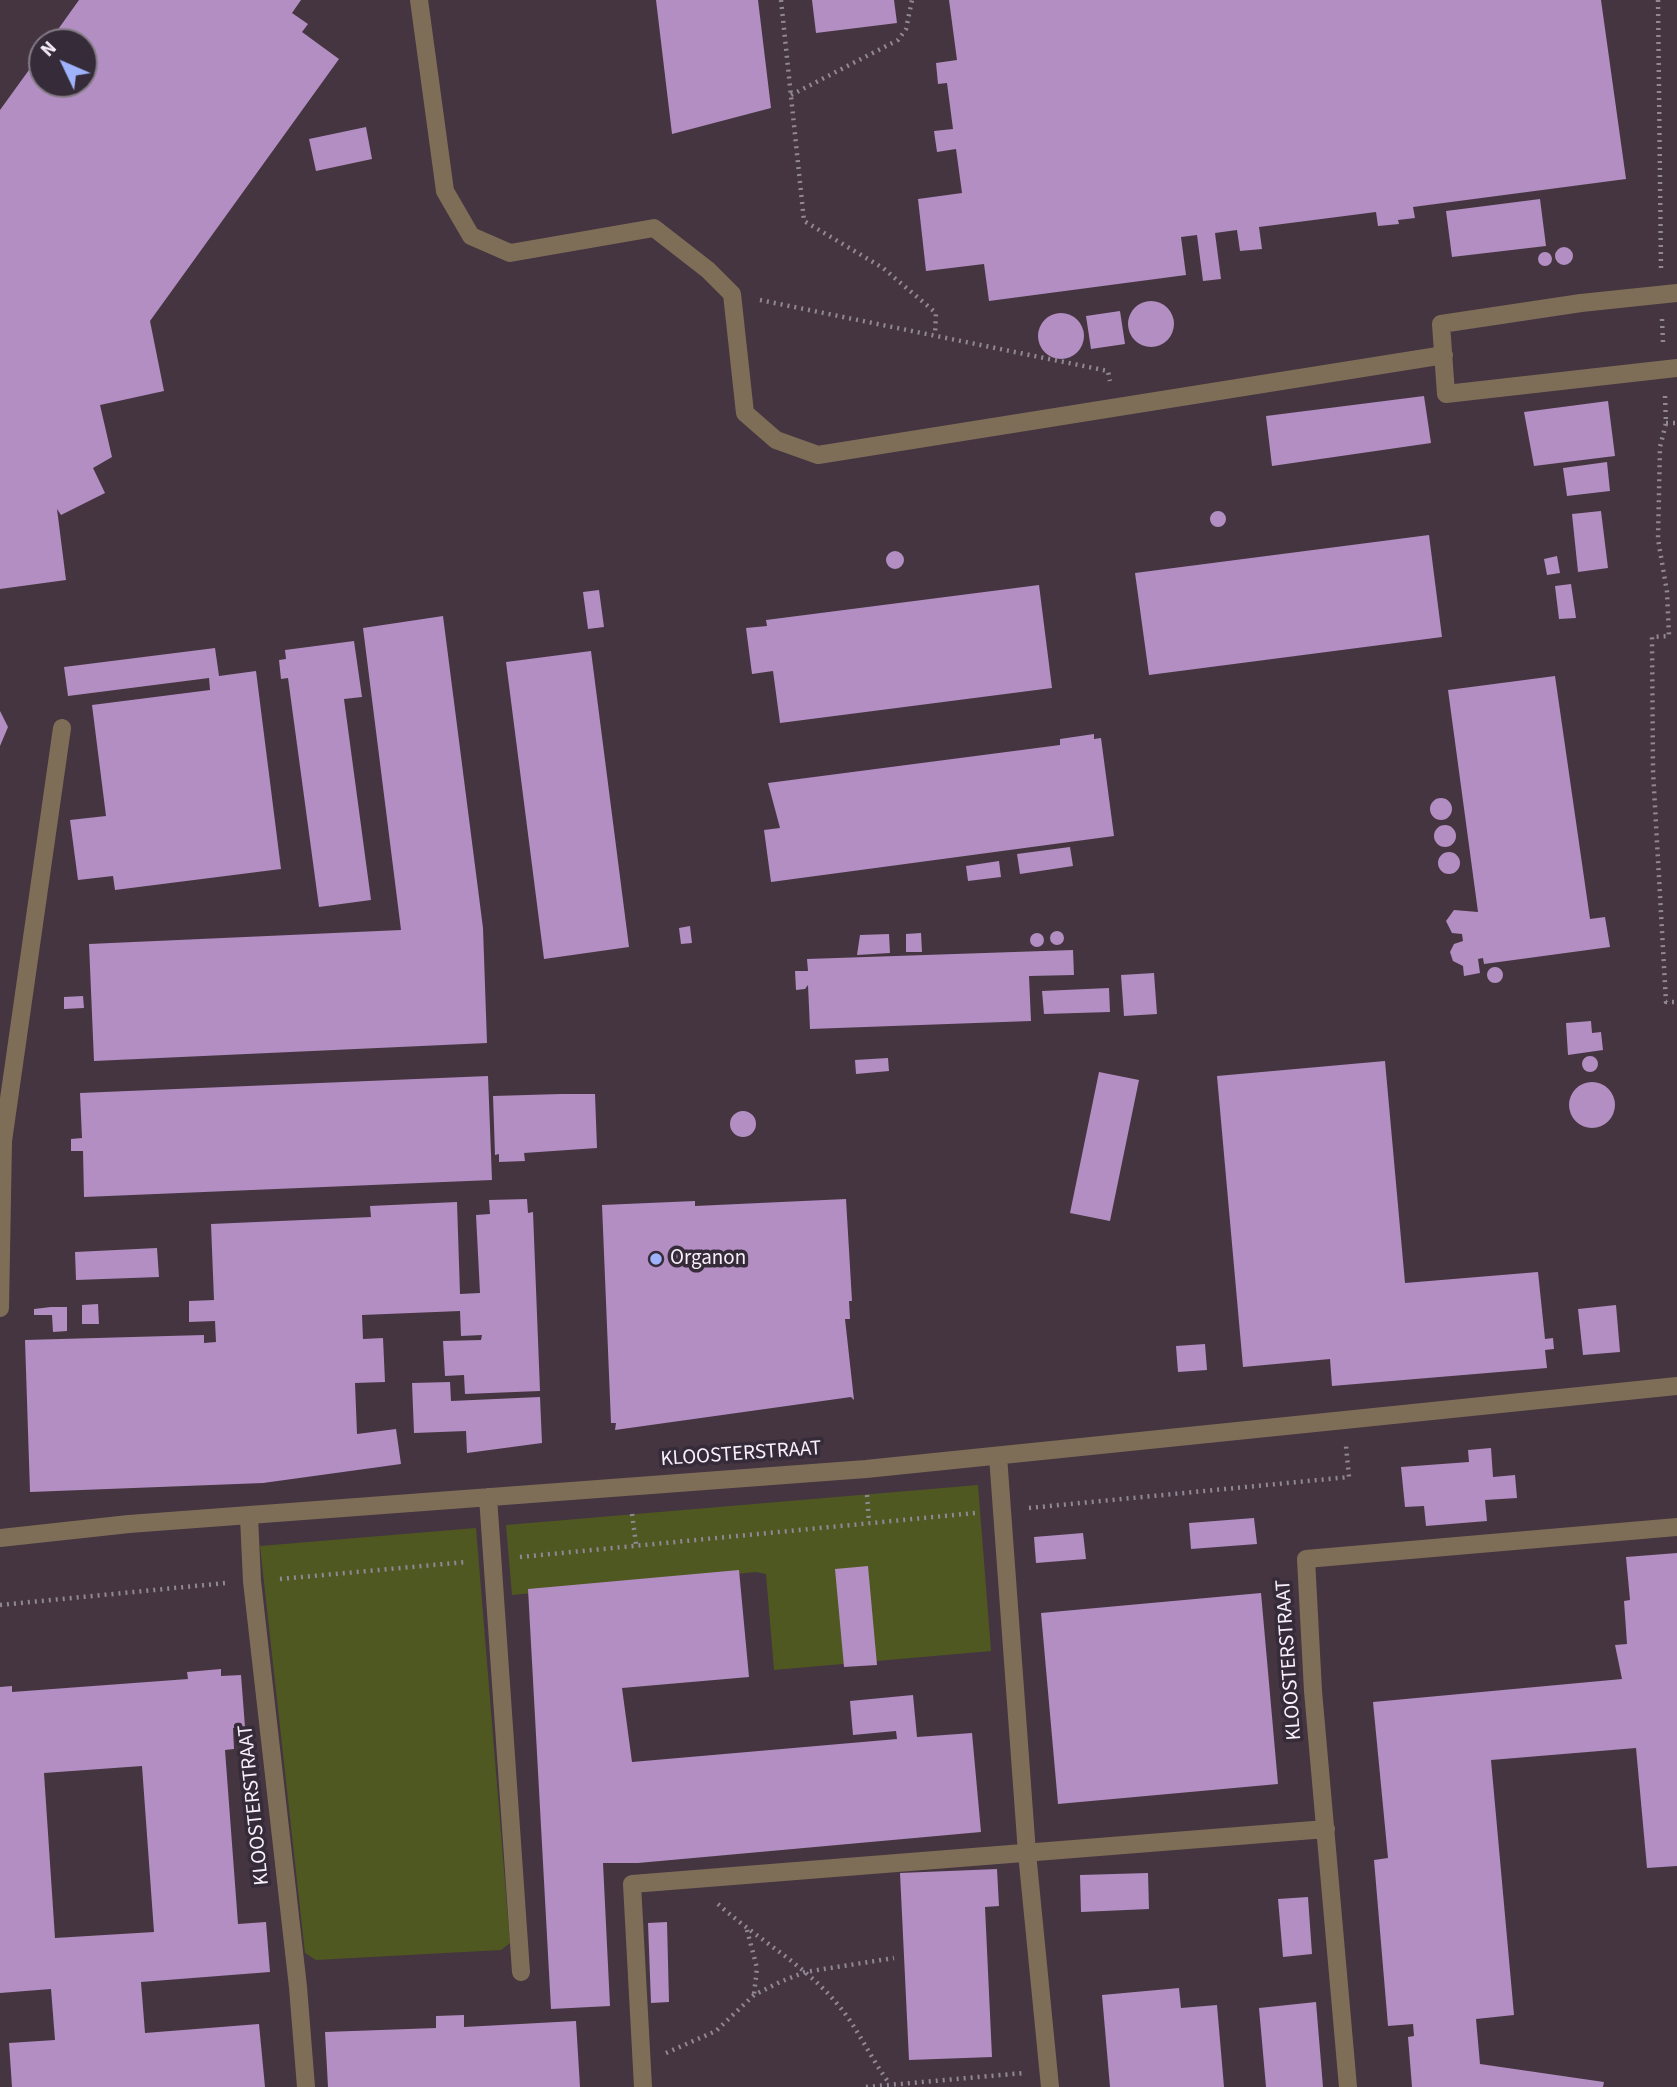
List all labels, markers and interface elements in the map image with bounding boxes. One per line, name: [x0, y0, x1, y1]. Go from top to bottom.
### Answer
north arrow: [28, 28, 98, 98]
text: N: [35, 36, 63, 63]
place label: Organon: [670, 1246, 746, 1272]
marker: Organon: [648, 1251, 664, 1267]
street label: KLOOSTERSTRAAT: [660, 1437, 822, 1473]
street label: KLOOSTERSTRAAT: [1272, 1579, 1308, 1741]
street label: KLOOSTERSTRAAT: [234, 1724, 276, 1886]

